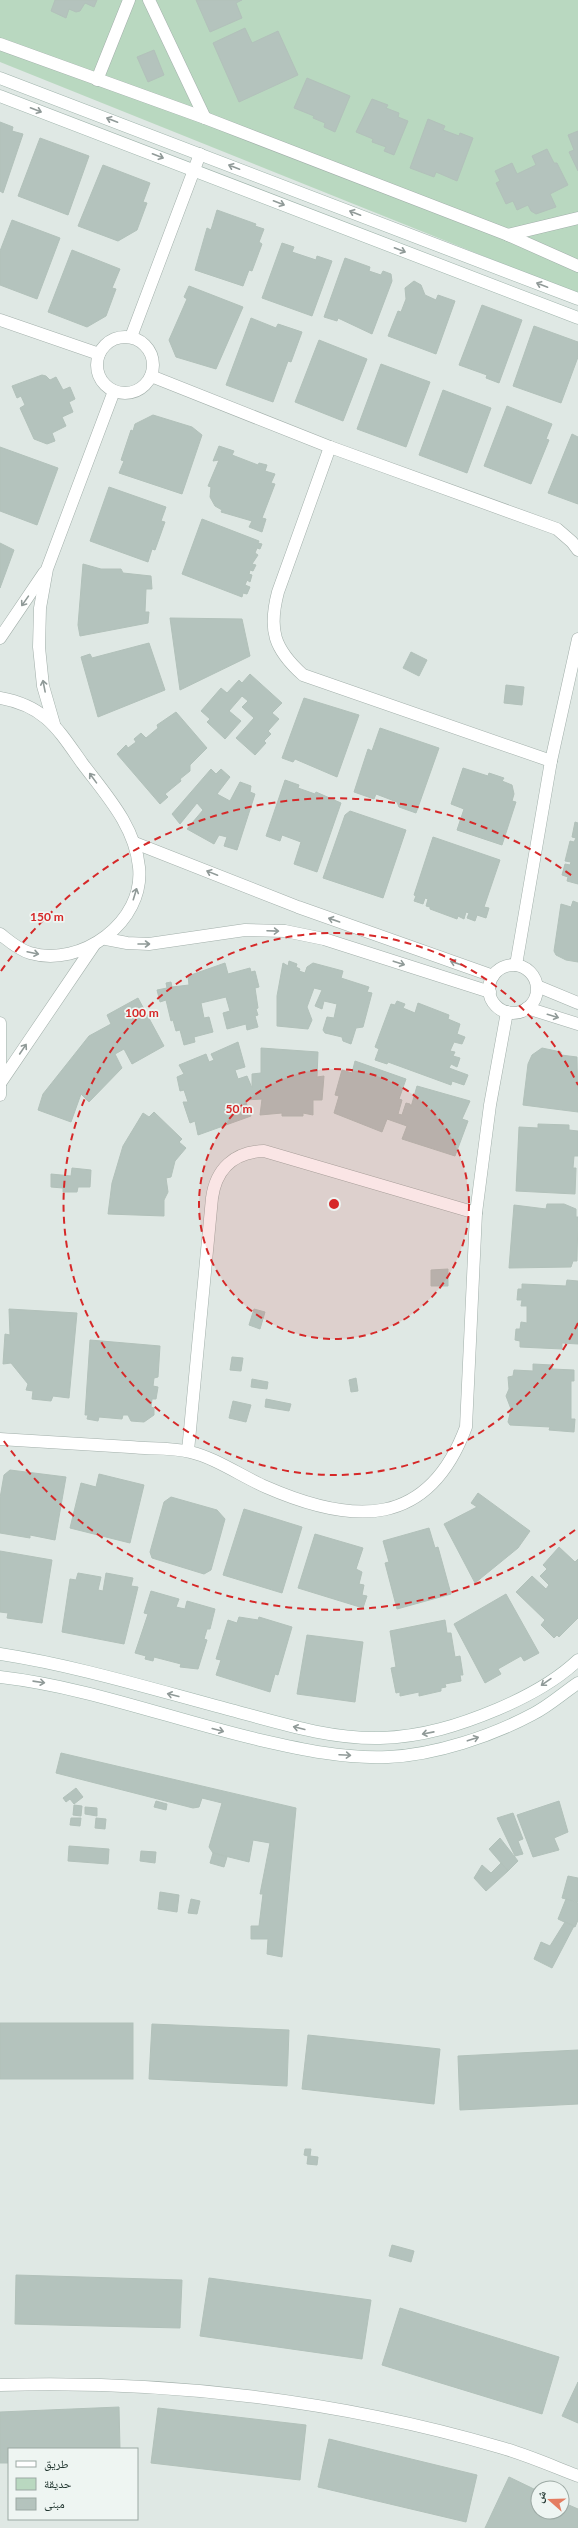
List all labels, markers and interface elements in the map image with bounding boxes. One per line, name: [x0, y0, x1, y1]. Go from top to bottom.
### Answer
one-way arrow: [30, 106, 42, 114]
one-way arrow: [107, 116, 119, 124]
one-way arrow: [151, 153, 163, 161]
one-way arrow: [228, 162, 240, 170]
one-way arrow: [273, 200, 285, 207]
one-way arrow: [349, 209, 361, 217]
one-way arrow: [394, 246, 406, 254]
one-way arrow: [536, 281, 548, 289]
one-way arrow: [21, 595, 29, 606]
one-way arrow: [40, 680, 48, 693]
one-way arrow: [89, 772, 97, 783]
one-way arrow: [207, 869, 219, 877]
one-way arrow: [132, 888, 139, 901]
text: 150 m: [30, 909, 64, 924]
one-way arrow: [328, 915, 340, 923]
one-way arrow: [266, 927, 279, 935]
one-way arrow: [137, 940, 150, 948]
one-way arrow: [27, 949, 40, 957]
one-way arrow: [451, 958, 463, 966]
one-way arrow: [392, 960, 405, 967]
text: 100 m: [125, 1005, 159, 1020]
one-way arrow: [546, 1013, 559, 1020]
one-way arrow: [19, 1044, 27, 1055]
text: 50 m: [226, 1101, 252, 1116]
centre of rings: [327, 1197, 341, 1211]
one-way arrow: [32, 1678, 45, 1686]
one-way arrow: [541, 1678, 552, 1686]
one-way arrow: [167, 1691, 180, 1699]
one-way arrow: [292, 1724, 305, 1731]
one-way arrow: [212, 1726, 225, 1734]
one-way arrow: [421, 1729, 434, 1737]
one-way arrow: [467, 1735, 479, 1743]
one-way arrow: [339, 1751, 352, 1758]
legend: [8, 2448, 138, 2520]
text: طريق: [44, 2456, 69, 2471]
text: حديقة: [44, 2476, 72, 2491]
north arrow: [530, 2480, 570, 2520]
text: ش: [532, 2488, 550, 2505]
text: مبنى: [44, 2496, 65, 2511]

